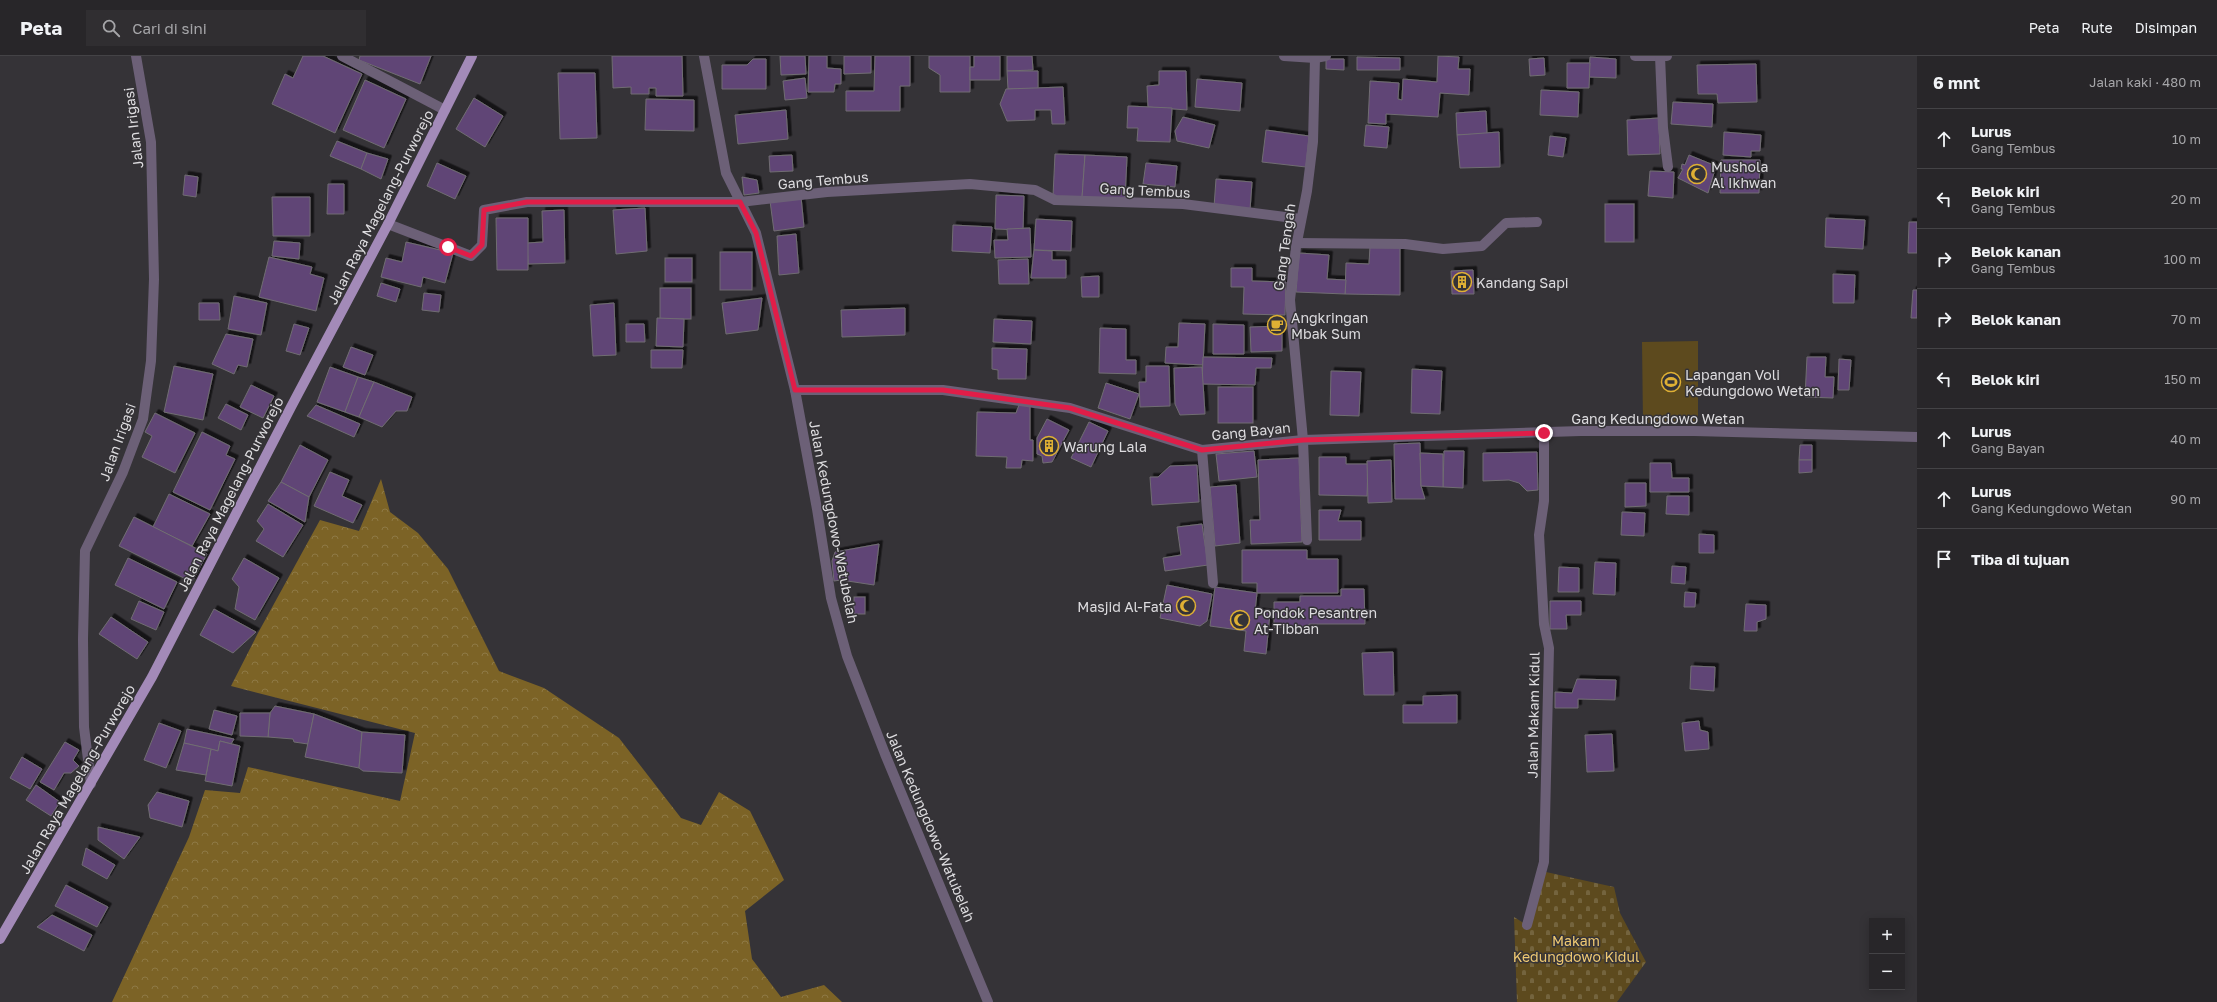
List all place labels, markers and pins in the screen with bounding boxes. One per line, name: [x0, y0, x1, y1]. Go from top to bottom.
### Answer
place label: Mushola Al Ikhwan: [1711, 158, 1776, 191]
mosque icon: Mushola Al Ikhwan: [1686, 163, 1708, 185]
building icon: Kandang Sapi: [1451, 271, 1473, 293]
place label: Kandang Sapi: [1476, 274, 1569, 291]
place label: Angkringan Mbak Sum: [1291, 309, 1368, 342]
cafe icon: Angkringan Mbak Sum: [1266, 314, 1288, 336]
place label: Lapangan Voli Kedungdowo Wetan: [1685, 366, 1820, 399]
sports icon: Lapangan Voli Kedungdowo Wetan: [1660, 371, 1682, 393]
building icon: Warung Lala: [1038, 435, 1060, 457]
place label: Warung Lala: [1063, 438, 1147, 455]
mosque icon: Masjid Al-Fata: [1175, 595, 1197, 617]
place label: Masjid Al-Fata: [1077, 598, 1172, 615]
place label: Pondok Pesantren At-Tibban: [1254, 604, 1377, 637]
mosque icon: Pondok Pesantren At-Tibban: [1229, 609, 1251, 631]

